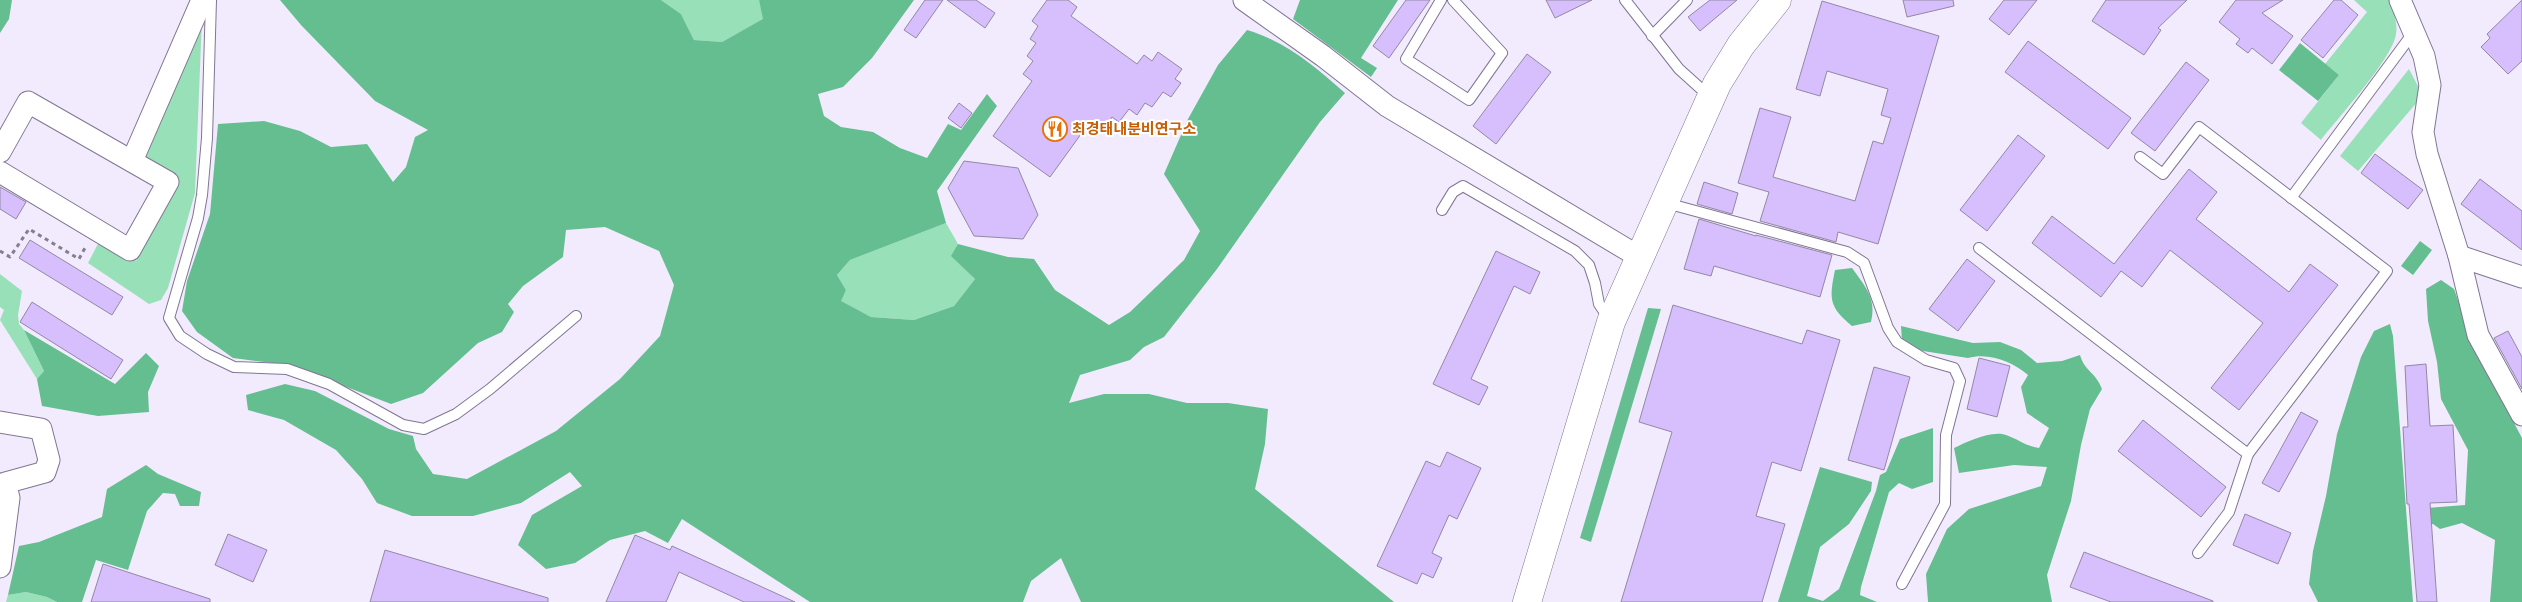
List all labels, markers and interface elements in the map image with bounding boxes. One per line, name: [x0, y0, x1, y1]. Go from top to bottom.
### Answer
restaurant icon: 최경태내분비연구소: [1042, 116, 1068, 142]
place label: 최경태내분비연구소: [1072, 119, 1196, 138]

